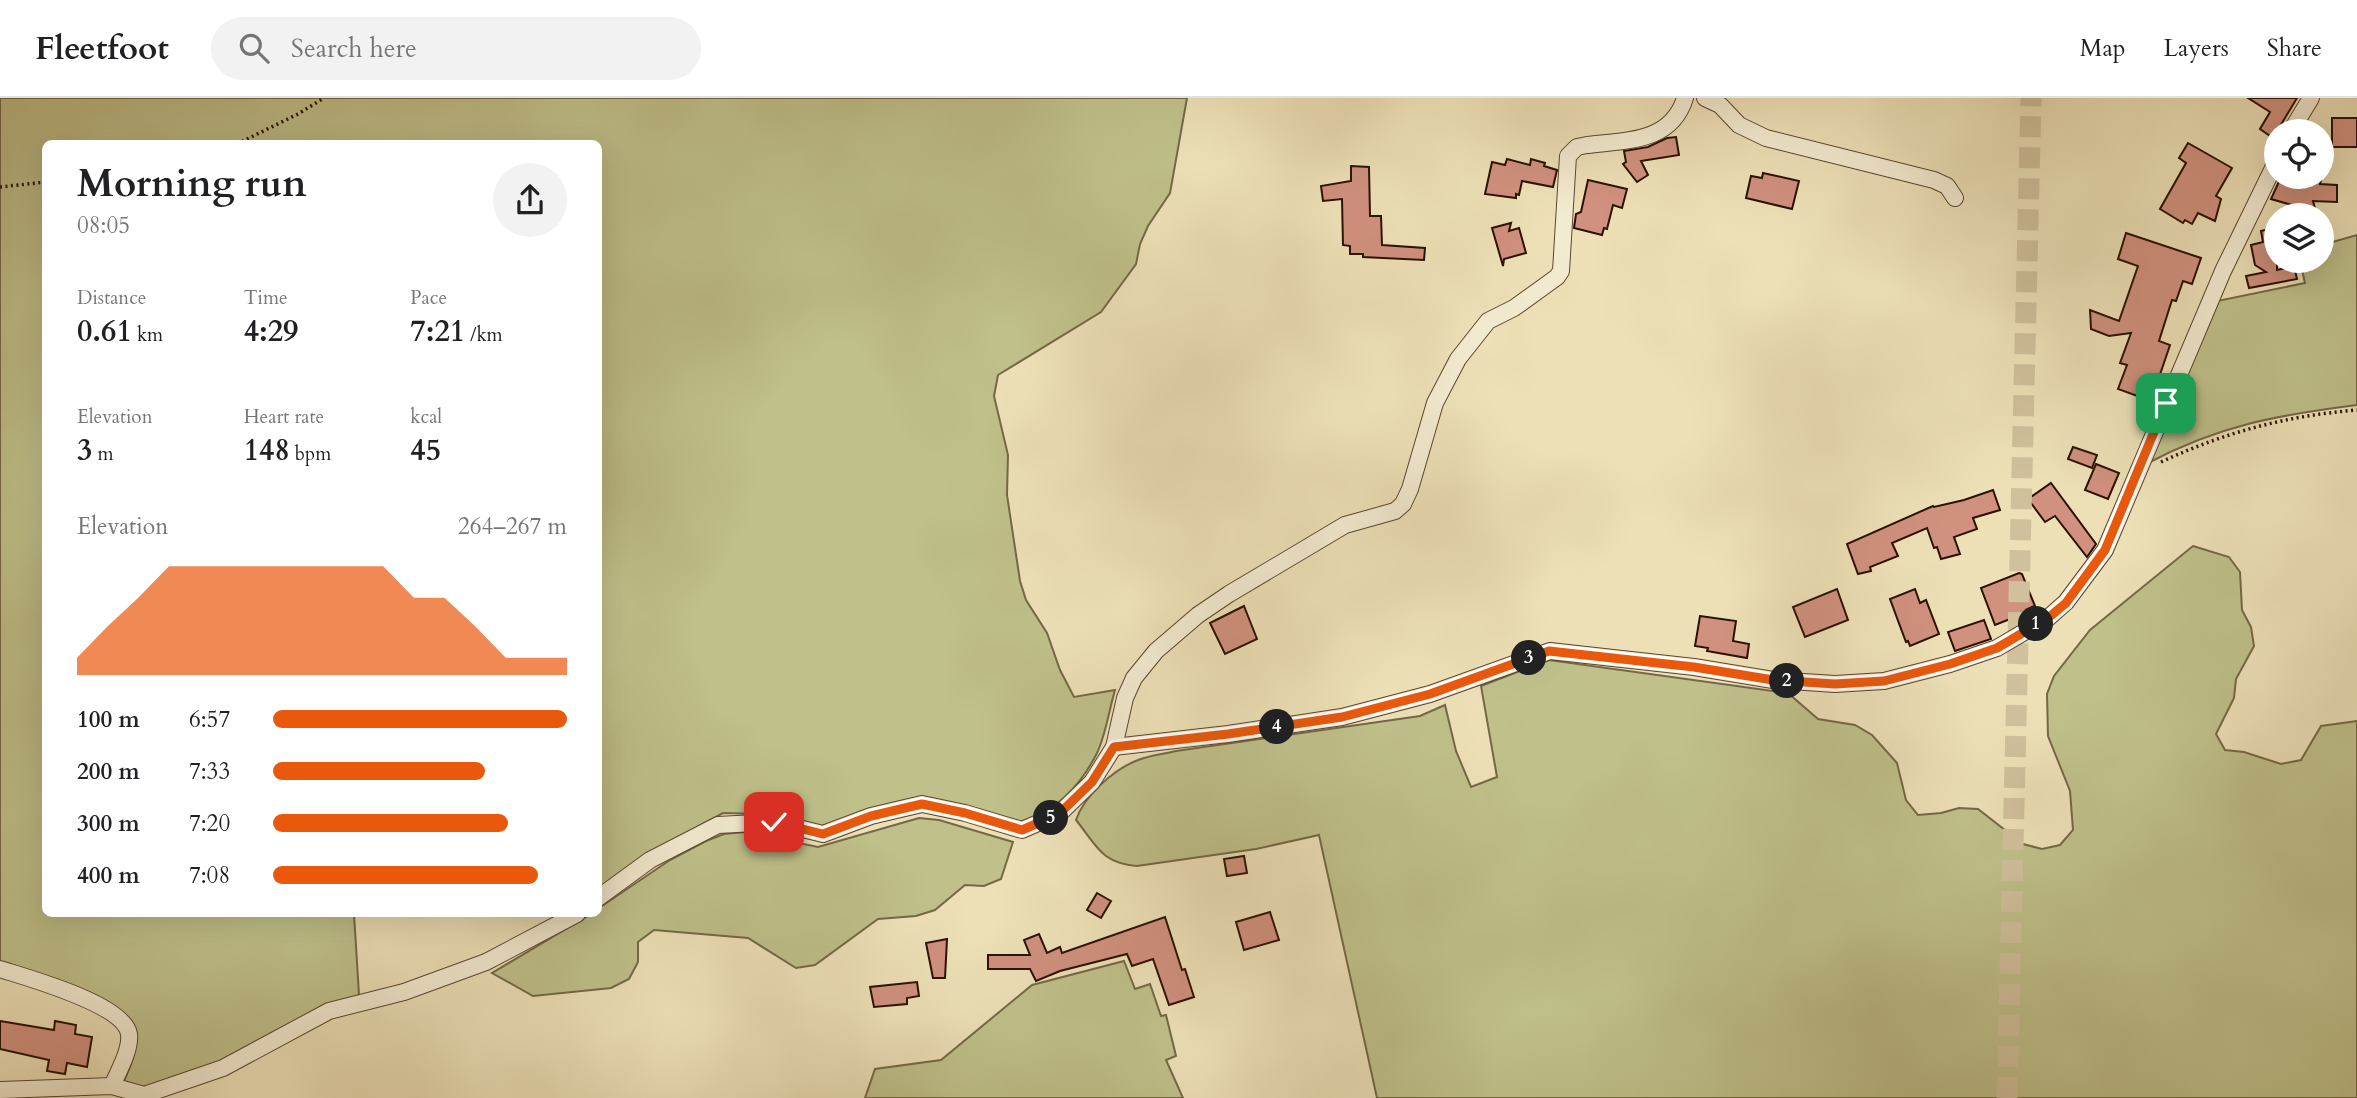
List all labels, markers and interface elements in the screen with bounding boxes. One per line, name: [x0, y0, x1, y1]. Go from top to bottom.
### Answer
search box: [211, 17, 701, 80]
text: Fleetfoot: [35, 26, 169, 71]
icon: search: [235, 29, 273, 67]
text: Search here: [291, 31, 417, 66]
text: Map: [2080, 32, 2126, 65]
text: Layers: [2164, 32, 2229, 65]
text: Share: [2267, 32, 2322, 65]
map controls: [2264, 119, 2334, 273]
button: locate: [2264, 119, 2334, 189]
text: Morning run: [77, 158, 307, 210]
button: share: [493, 163, 567, 237]
button: layers: [2264, 203, 2334, 273]
text: 08:05: [77, 210, 130, 241]
text: Distance: [77, 285, 146, 311]
text: Time: [244, 285, 288, 311]
text: Pace: [410, 285, 447, 311]
text: 0.61: [77, 311, 132, 352]
text: 4:29: [244, 311, 298, 352]
text: 7:21: [410, 311, 465, 352]
text: km: [132, 322, 163, 348]
text: /km: [465, 322, 503, 348]
pin: [2136, 373, 2196, 433]
icon: arrive: [2147, 384, 2185, 422]
text: Elevation: [77, 404, 152, 430]
text: Heart rate: [244, 404, 324, 430]
text: kcal: [410, 404, 442, 430]
text: 3: [77, 430, 92, 471]
text: 148: [244, 430, 290, 471]
text: 45: [410, 430, 441, 471]
text: m: [92, 441, 114, 467]
text: bpm: [290, 441, 331, 467]
text: Elevation: [77, 511, 168, 542]
text: 264–267 m: [458, 511, 567, 542]
pin: 1: [2018, 606, 2054, 642]
text: 1: [2031, 610, 2040, 636]
pin: 3: [1512, 640, 1546, 676]
text: 3: [1524, 644, 1533, 670]
pin: 2: [1770, 664, 1804, 698]
text: 2: [1782, 667, 1791, 693]
text: 100 m: [77, 704, 140, 735]
text: 6:57: [189, 704, 230, 735]
pin: 4: [1260, 710, 1294, 744]
text: 4: [1272, 713, 1281, 739]
text: 200 m: [77, 756, 140, 787]
text: 7:33: [189, 756, 230, 787]
pin: [744, 792, 804, 852]
pin: 5: [1034, 800, 1068, 836]
icon: check: [755, 803, 793, 841]
text: 5: [1046, 804, 1055, 830]
text: 300 m: [77, 808, 140, 839]
text: 7:20: [189, 808, 230, 839]
text: 400 m: [77, 860, 140, 891]
text: 7:08: [189, 860, 230, 891]

